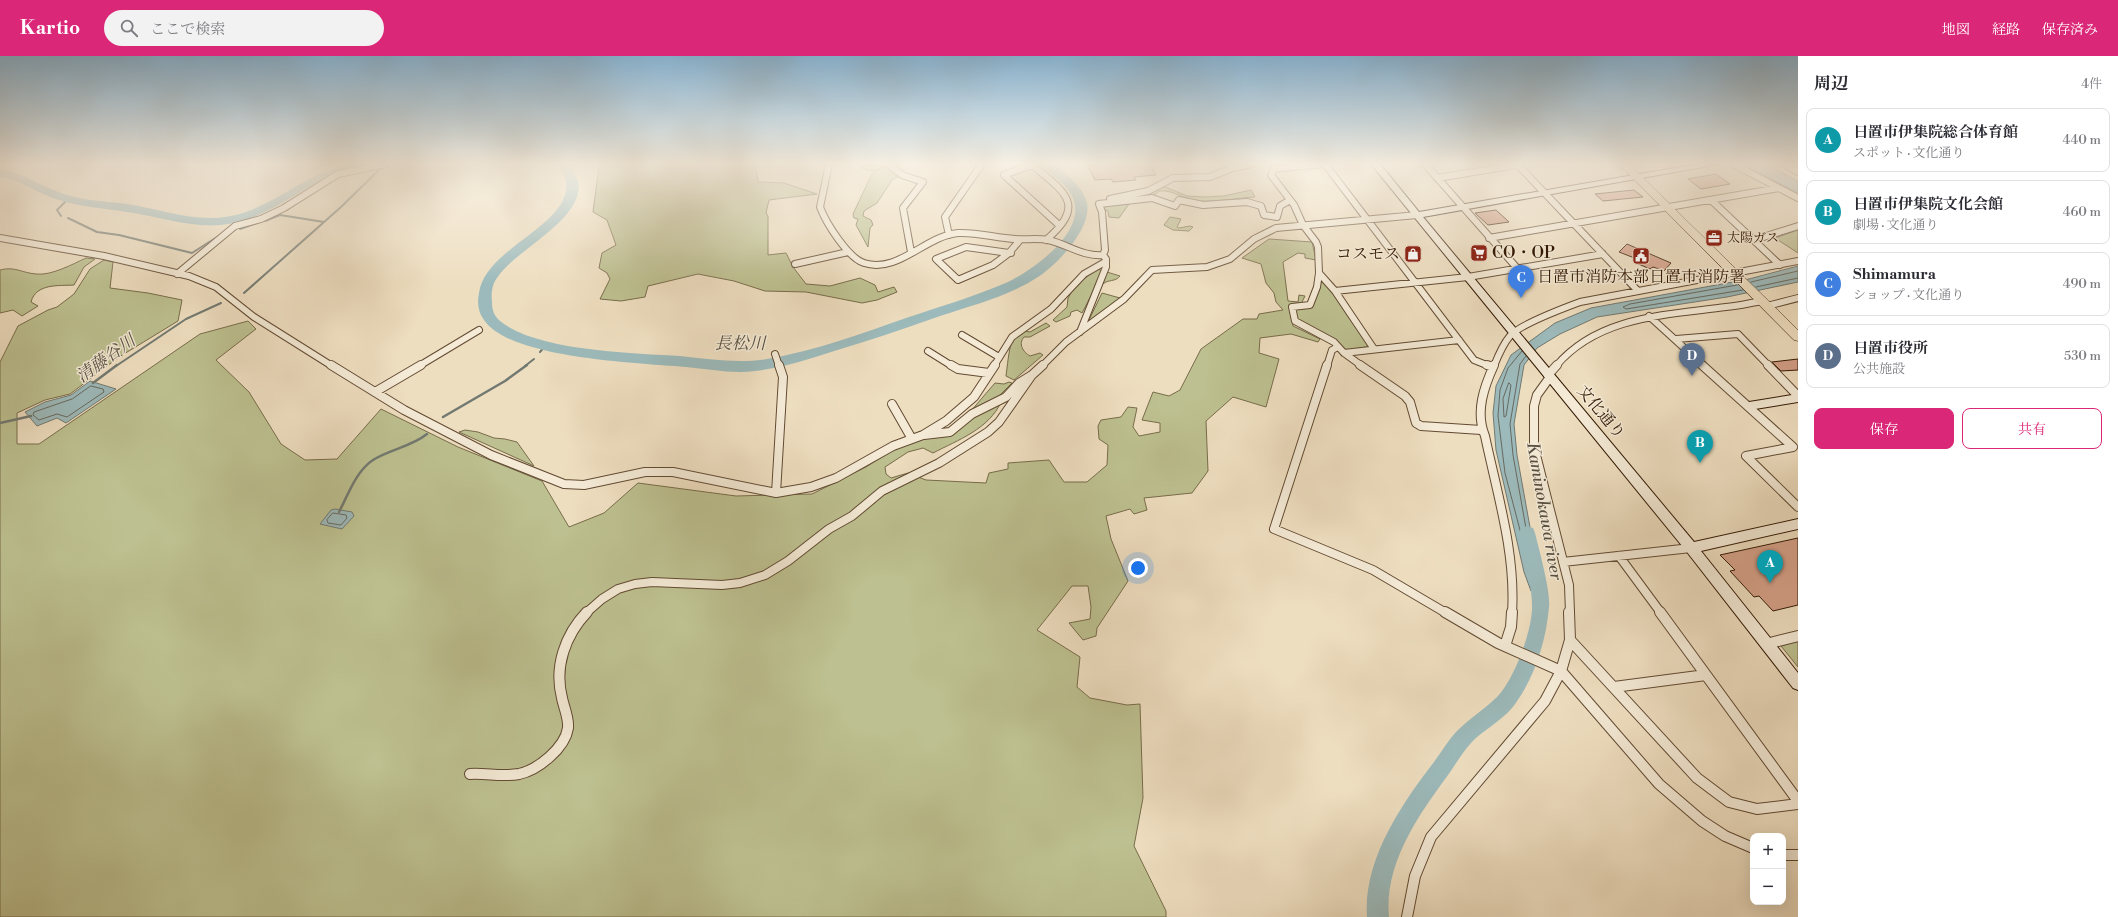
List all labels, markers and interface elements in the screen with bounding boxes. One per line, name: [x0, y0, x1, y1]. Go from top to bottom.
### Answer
search box: [104, 10, 384, 46]
text: Kartio: [20, 16, 80, 40]
icon: search: [118, 17, 140, 39]
text: ここで検索: [150, 20, 225, 39]
text: 地図: [1942, 21, 1970, 39]
text: 経路: [1992, 21, 2020, 39]
text: 保存済み: [2042, 21, 2098, 39]
text: 周辺: [1814, 73, 1848, 95]
text: 4件: [2081, 76, 2102, 92]
text: 日置市伊集院総合体育館: [1853, 123, 2018, 142]
text: A: [1823, 132, 1833, 148]
text: 440 m: [2063, 132, 2101, 148]
text: スポット · 文化通り: [1853, 145, 1965, 161]
text: 日置市伊集院文化会館: [1853, 195, 2003, 214]
text: B: [1823, 204, 1833, 220]
text: 460 m: [2063, 204, 2101, 220]
text: 劇場 · 文化通り: [1853, 217, 1939, 233]
office icon: 太陽ガス: [1704, 228, 1724, 248]
place label: 太陽ガス: [1727, 230, 1779, 246]
supermarket icon: CO・OP: [1469, 243, 1489, 263]
place label: CO・OP: [1492, 243, 1555, 263]
place label: コスモス: [1336, 244, 1400, 264]
shop icon: コスモス: [1403, 244, 1423, 264]
public building icon: 日置市消防本部日置市消防署: [1631, 246, 1651, 266]
pin: C: [1508, 265, 1534, 298]
text: Shimamura: [1853, 265, 1936, 284]
place label: 日置市消防本部日置市消防署: [1537, 267, 1745, 287]
text: C: [1823, 276, 1833, 292]
text: 490 m: [2063, 276, 2101, 292]
text: ショップ · 文化通り: [1853, 287, 1964, 303]
water label: 清藤谷川: [72, 329, 142, 388]
water label: 長松川: [715, 333, 767, 355]
text: 日置市役所: [1853, 339, 1928, 358]
pin: D: [1679, 343, 1705, 376]
text: D: [1823, 348, 1833, 364]
text: 530 m: [2064, 348, 2101, 364]
text: 公共施設: [1853, 361, 1905, 377]
street label: 文化通り: [1573, 381, 1629, 443]
button: 保存: [1814, 408, 1954, 449]
button: 共有: [1962, 408, 2102, 449]
pin: B: [1687, 430, 1713, 463]
water label: Kaminokawa river: [1521, 440, 1567, 583]
pin: A: [1757, 550, 1783, 583]
your location: [1128, 558, 1148, 578]
map controls: [1750, 833, 1786, 905]
button: +: [1750, 833, 1786, 869]
button: −: [1750, 869, 1786, 905]

